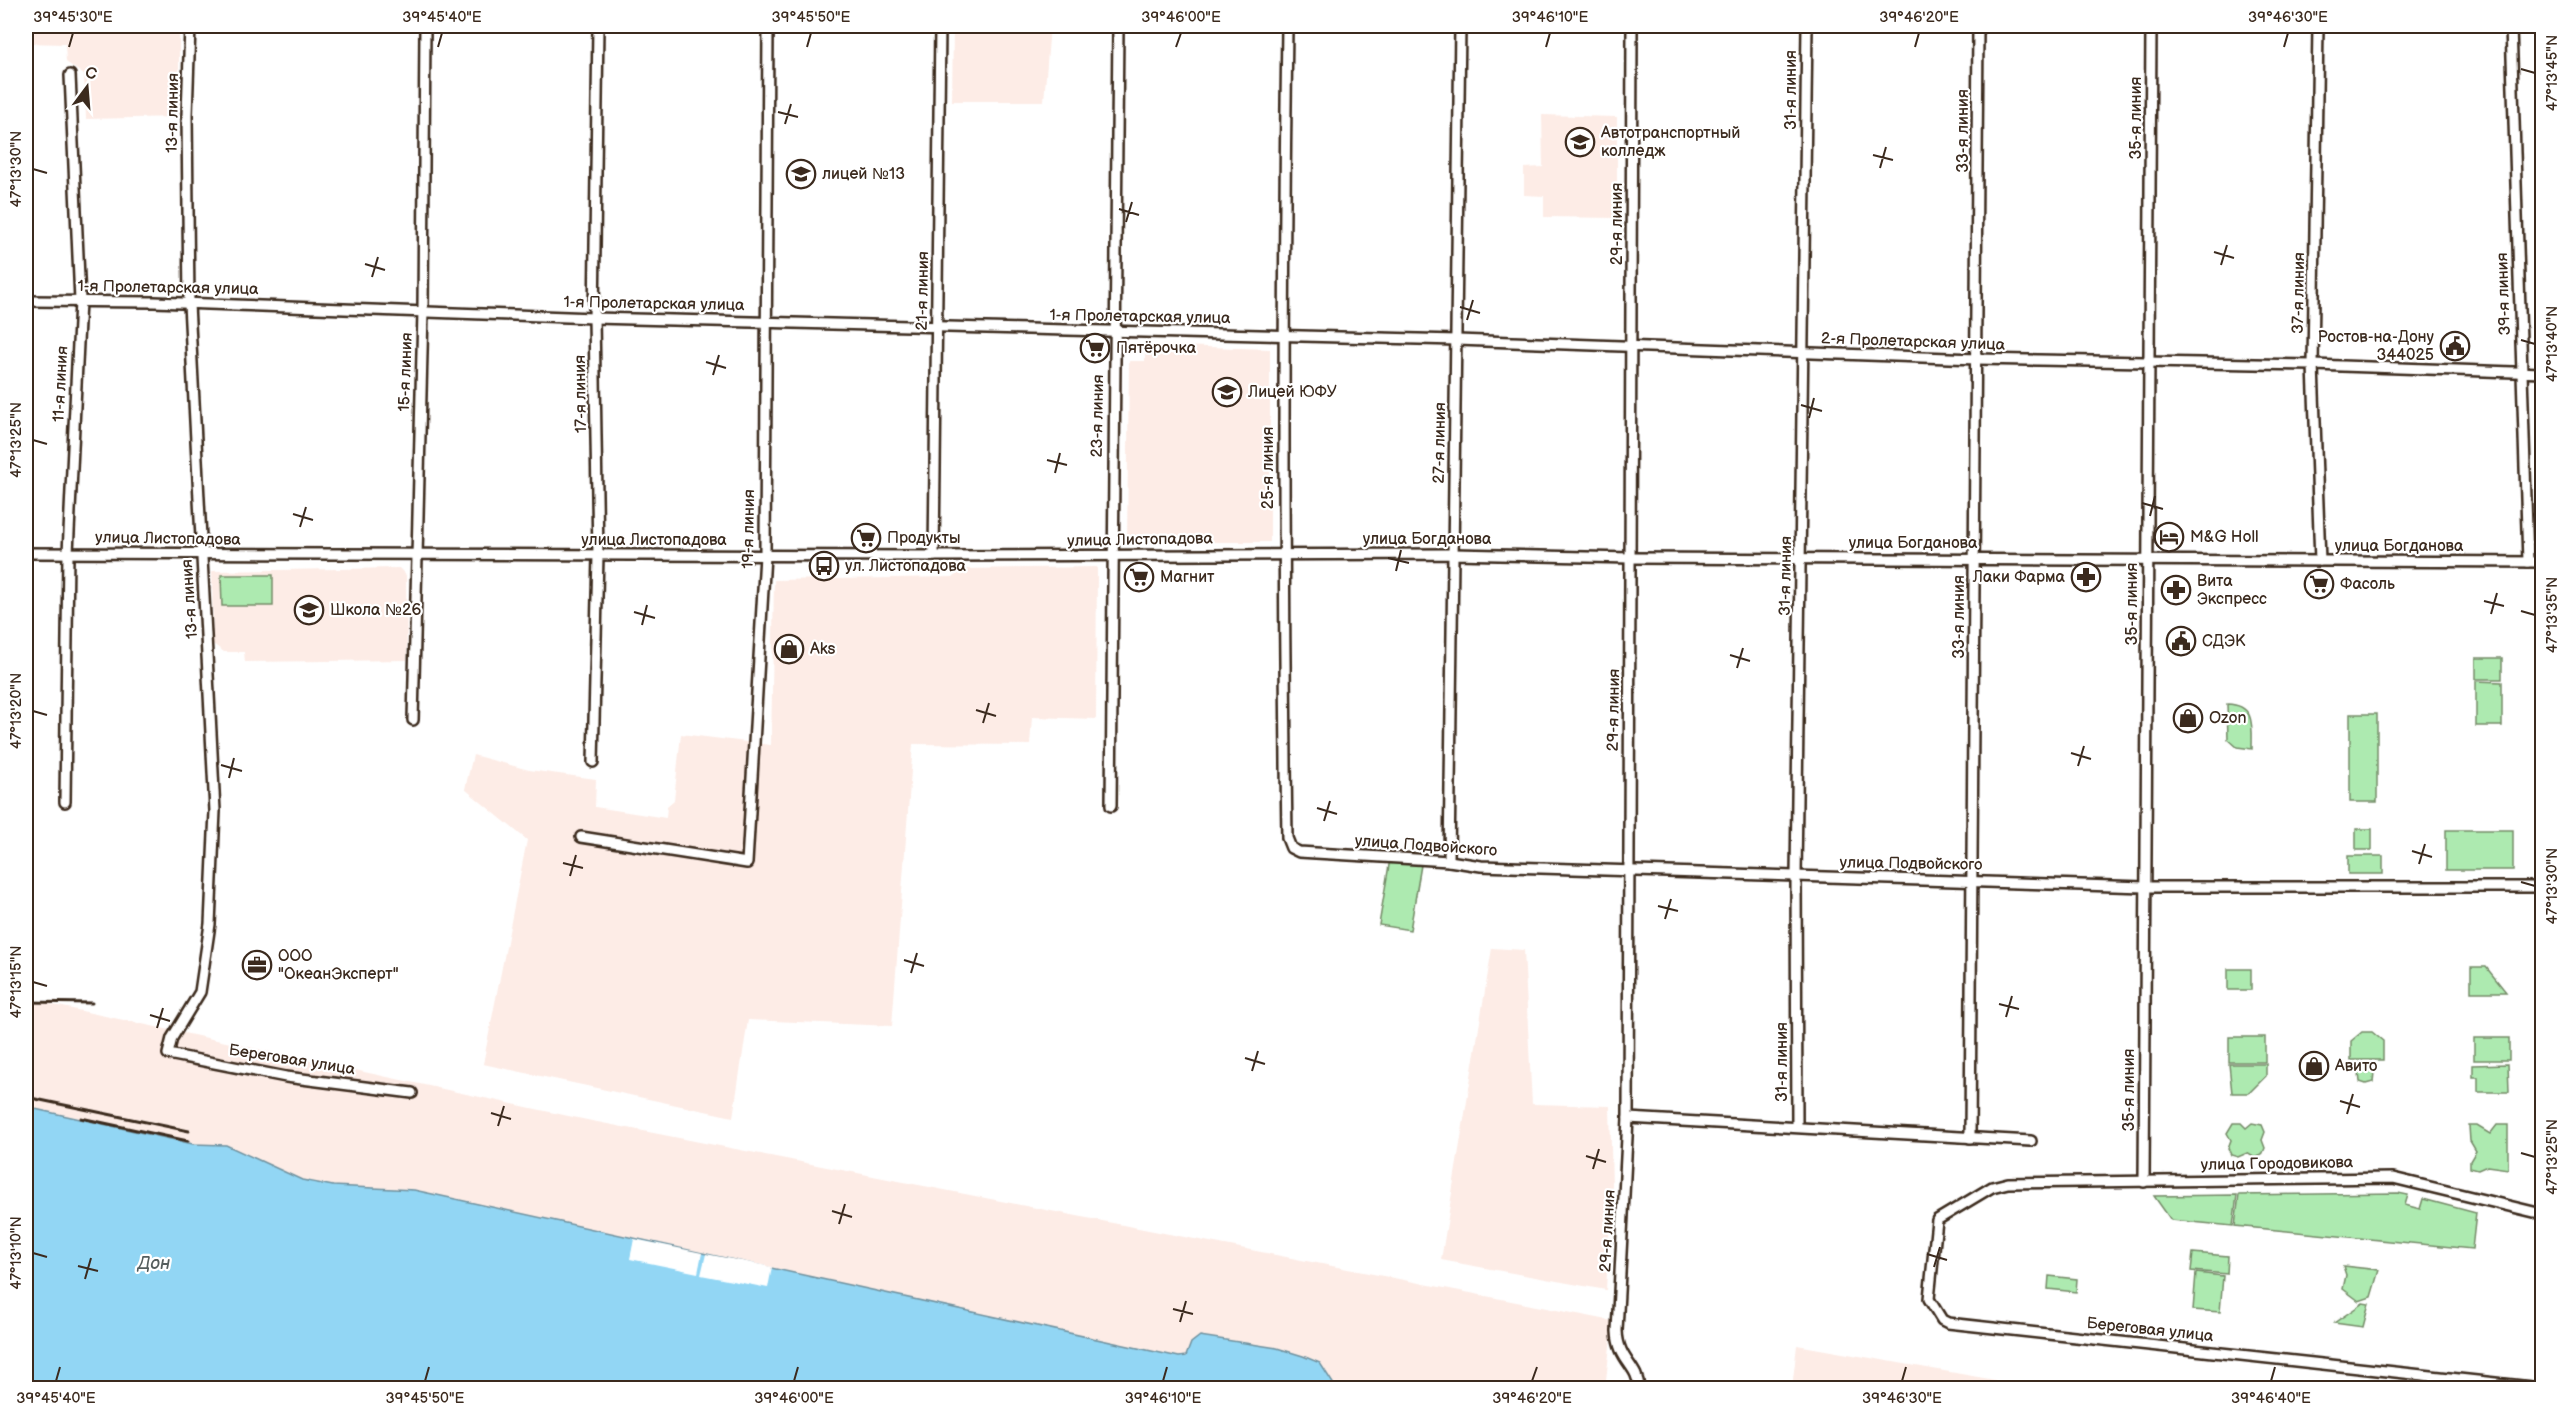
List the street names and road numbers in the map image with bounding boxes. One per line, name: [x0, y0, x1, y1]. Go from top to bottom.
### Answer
street label: 31-я линия: [1782, 50, 1801, 130]
street label: 13-я линия: [163, 73, 183, 153]
street label: 35-я линия: [2127, 76, 2146, 159]
street label: 33-я линия: [1954, 89, 1973, 173]
street label: 29-я линия: [1608, 183, 1627, 265]
street label: 21-я линия: [913, 251, 933, 331]
street label: 37-я линия: [2289, 252, 2309, 334]
street label: 39-я линия: [2493, 252, 2515, 336]
street label: 1-я Пролетарская улица: [77, 277, 259, 299]
street label: 1-я Пролетарская улица: [563, 293, 745, 315]
street label: 1-я Пролетарская улица: [1049, 306, 1231, 328]
street label: 2-я Пролетарская улица: [1821, 329, 2006, 355]
street label: 15-я линия: [395, 332, 417, 412]
street label: 11-я линия: [50, 345, 72, 423]
street label: 17-я линия: [571, 355, 591, 433]
street label: 23-я линия: [1088, 374, 1108, 458]
street label: 27-я линия: [1430, 402, 1450, 484]
street label: 25-я линия: [1259, 427, 1278, 509]
street label: 19-я линия: [739, 489, 759, 569]
street label: улица Листопадова: [95, 528, 242, 550]
street label: улица Листопадова: [1067, 529, 1214, 551]
street label: улица Богданова: [1363, 530, 1492, 549]
street label: улица Листопадова: [581, 531, 727, 550]
street label: улица Богданова: [1849, 534, 1978, 553]
street label: 31-я линия: [1776, 536, 1796, 616]
street label: улица Богданова: [2335, 537, 2464, 556]
street label: 13-я линия: [178, 558, 202, 640]
street label: 35-я линия: [2123, 562, 2142, 645]
street label: 33-я линия: [1950, 575, 1969, 659]
street label: 29-я линия: [1604, 668, 1624, 751]
street label: улица Подвойского: [1354, 832, 1498, 860]
street label: улица Подвойского: [1839, 853, 1983, 875]
street label: 31-я линия: [1773, 1022, 1792, 1102]
street label: Береговая улица: [228, 1041, 357, 1079]
street label: 35-я линия: [2120, 1048, 2139, 1131]
street label: улица Городовикова: [2201, 1153, 2354, 1175]
street label: 29-я линия: [1596, 1189, 1620, 1273]
street label: Береговая улица: [2086, 1314, 2215, 1346]

